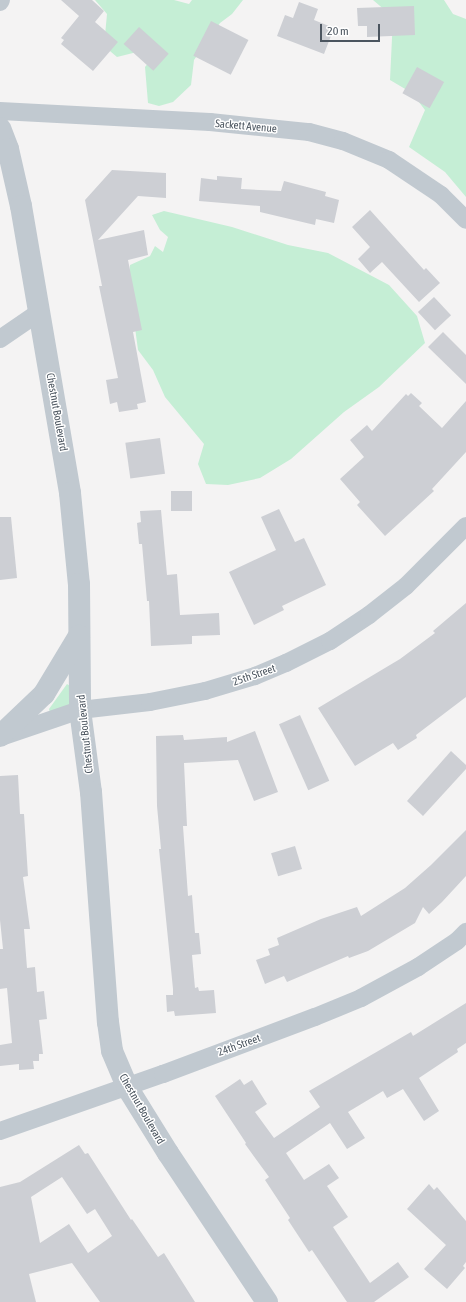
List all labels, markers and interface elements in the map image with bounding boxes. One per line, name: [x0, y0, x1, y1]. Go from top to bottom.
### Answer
scale bar: [322, 16, 382, 42]
text: 20 m: [327, 24, 349, 38]
street label: Sackett Avenue: [215, 117, 277, 135]
street label: Chestnut Boulevard: [44, 372, 70, 452]
street label: 25th Street: [231, 662, 277, 688]
street label: Chestnut Boulevard: [74, 694, 96, 774]
street label: 24th Street: [216, 1031, 262, 1059]
street label: Chestnut Boulevard: [117, 1071, 167, 1147]

